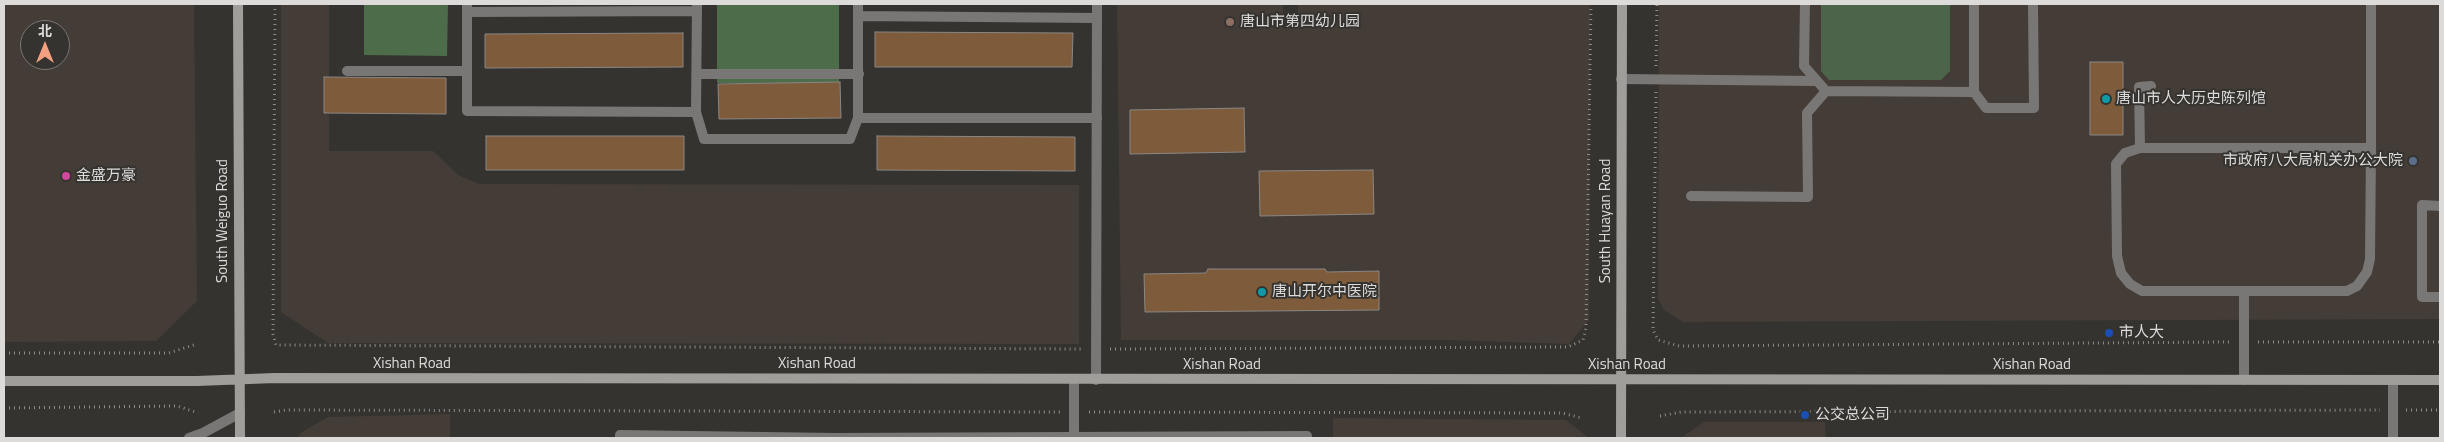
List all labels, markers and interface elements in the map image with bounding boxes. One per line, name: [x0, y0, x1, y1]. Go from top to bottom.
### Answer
place label: 唐山市第四幼儿园: [1240, 13, 1360, 31]
marker: 唐山市第四幼儿园: [1224, 16, 1236, 28]
north arrow: [20, 20, 70, 70]
text: 北: [38, 20, 52, 41]
place label: 唐山市人大历史陈列馆: [2116, 90, 2266, 108]
marker: 唐山市人大历史陈列馆: [2100, 93, 2112, 105]
place label: 市政府八大局机关办公大院: [2223, 152, 2403, 170]
marker: 市政府八大局机关办公大院: [2407, 155, 2419, 167]
street label: South Weiguo Road: [214, 159, 232, 283]
street label: South Huayan Road: [1597, 159, 1615, 283]
place label: 金盛万豪: [76, 167, 136, 185]
marker: 金盛万豪: [60, 170, 72, 182]
place label: 唐山开尔中医院: [1272, 283, 1377, 301]
marker: 唐山开尔中医院: [1256, 286, 1268, 298]
place label: 市人大: [2119, 324, 2164, 342]
marker: 市人大: [2103, 327, 2115, 339]
street label: Xishan Road: [373, 355, 451, 373]
street label: Xishan Road: [778, 355, 856, 373]
street label: Xishan Road: [1183, 356, 1261, 374]
street label: Xishan Road: [1588, 356, 1666, 374]
street label: Xishan Road: [1993, 356, 2071, 374]
place label: 公交总公司: [1815, 406, 1890, 424]
marker: 公交总公司: [1799, 409, 1811, 421]

